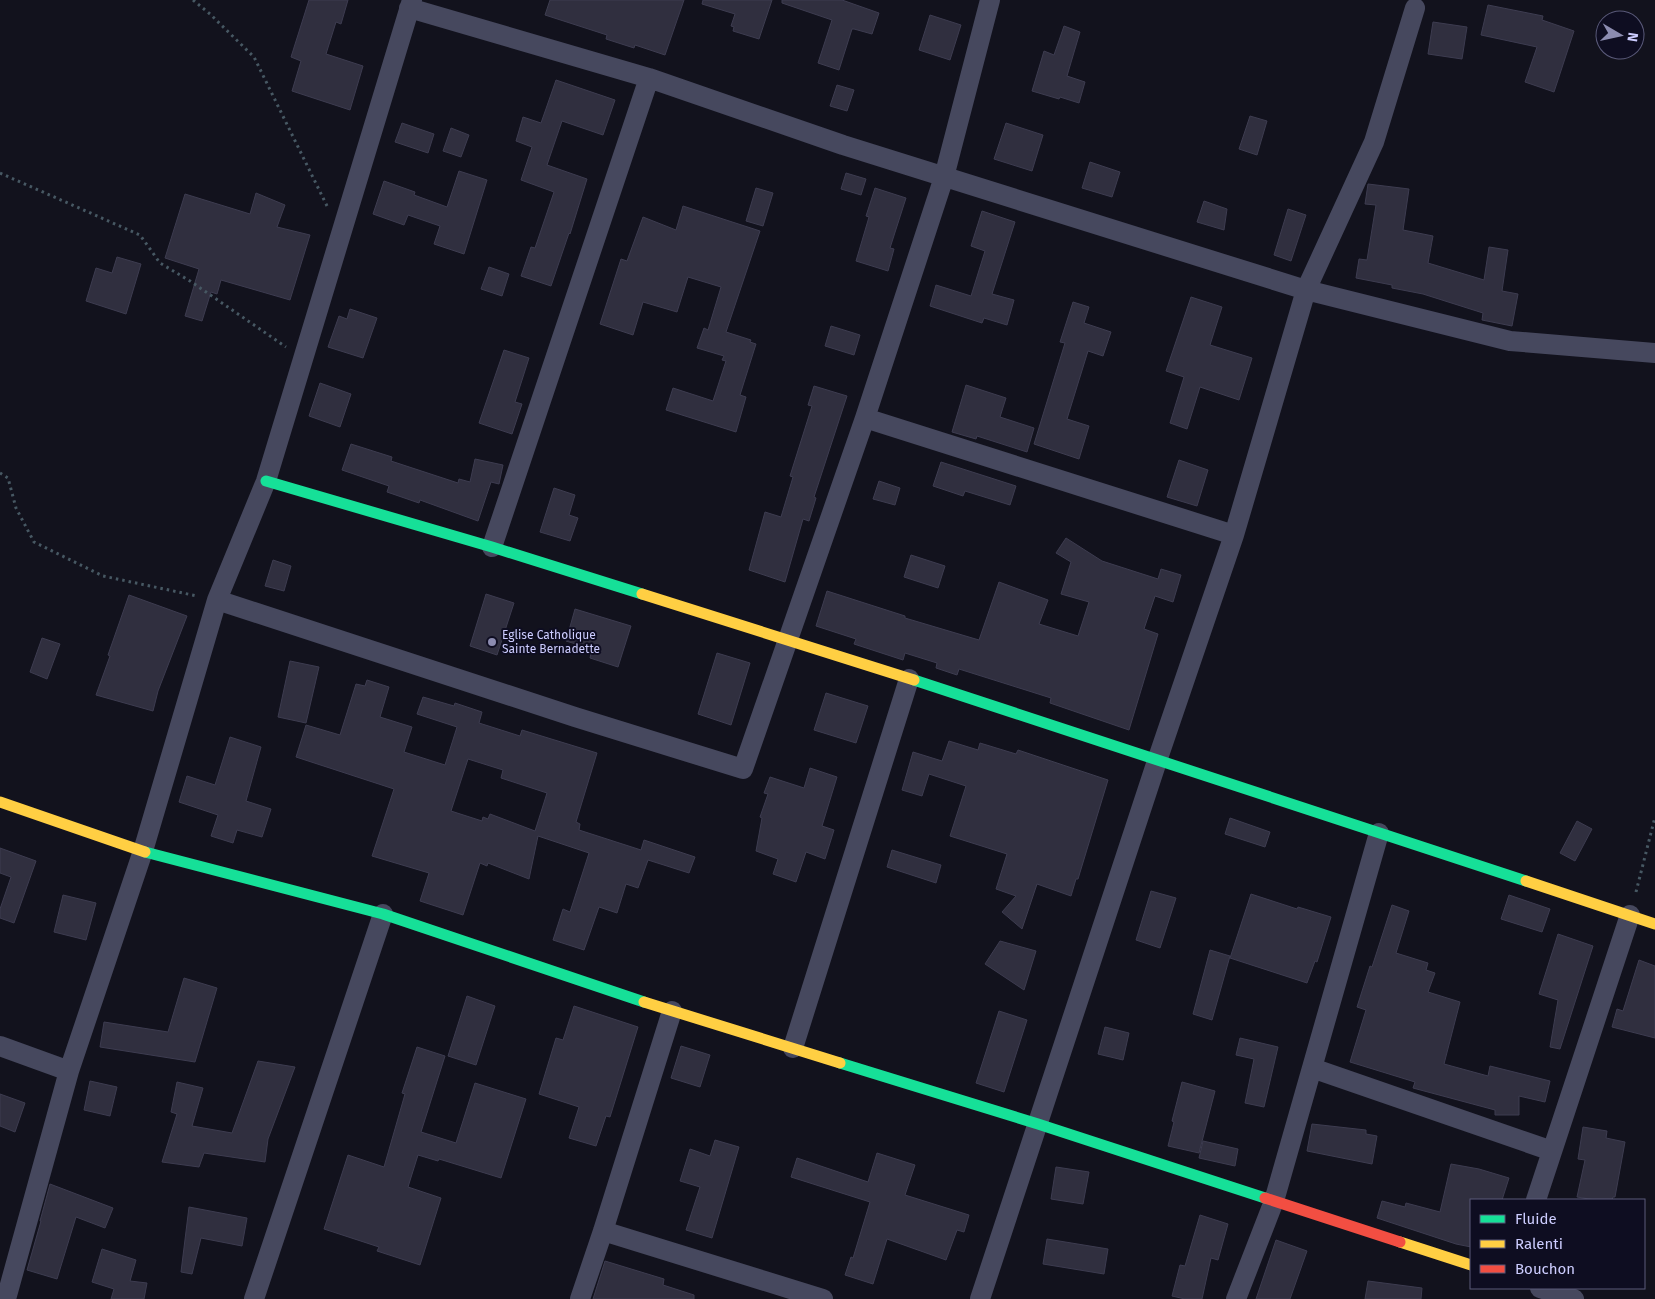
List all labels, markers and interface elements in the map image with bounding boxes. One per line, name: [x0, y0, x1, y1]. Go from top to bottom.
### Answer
north arrow: [1595, 10, 1645, 60]
text: N: [1623, 31, 1641, 43]
place label: Eglise Catholique Sainte Bernadette: [502, 628, 600, 656]
marker: Eglise Catholique Sainte Bernadette: [486, 636, 498, 648]
legend: [1470, 1199, 1645, 1289]
text: Fluide: [1515, 1210, 1557, 1228]
text: Ralenti: [1515, 1235, 1563, 1253]
text: Bouchon: [1515, 1260, 1575, 1278]

